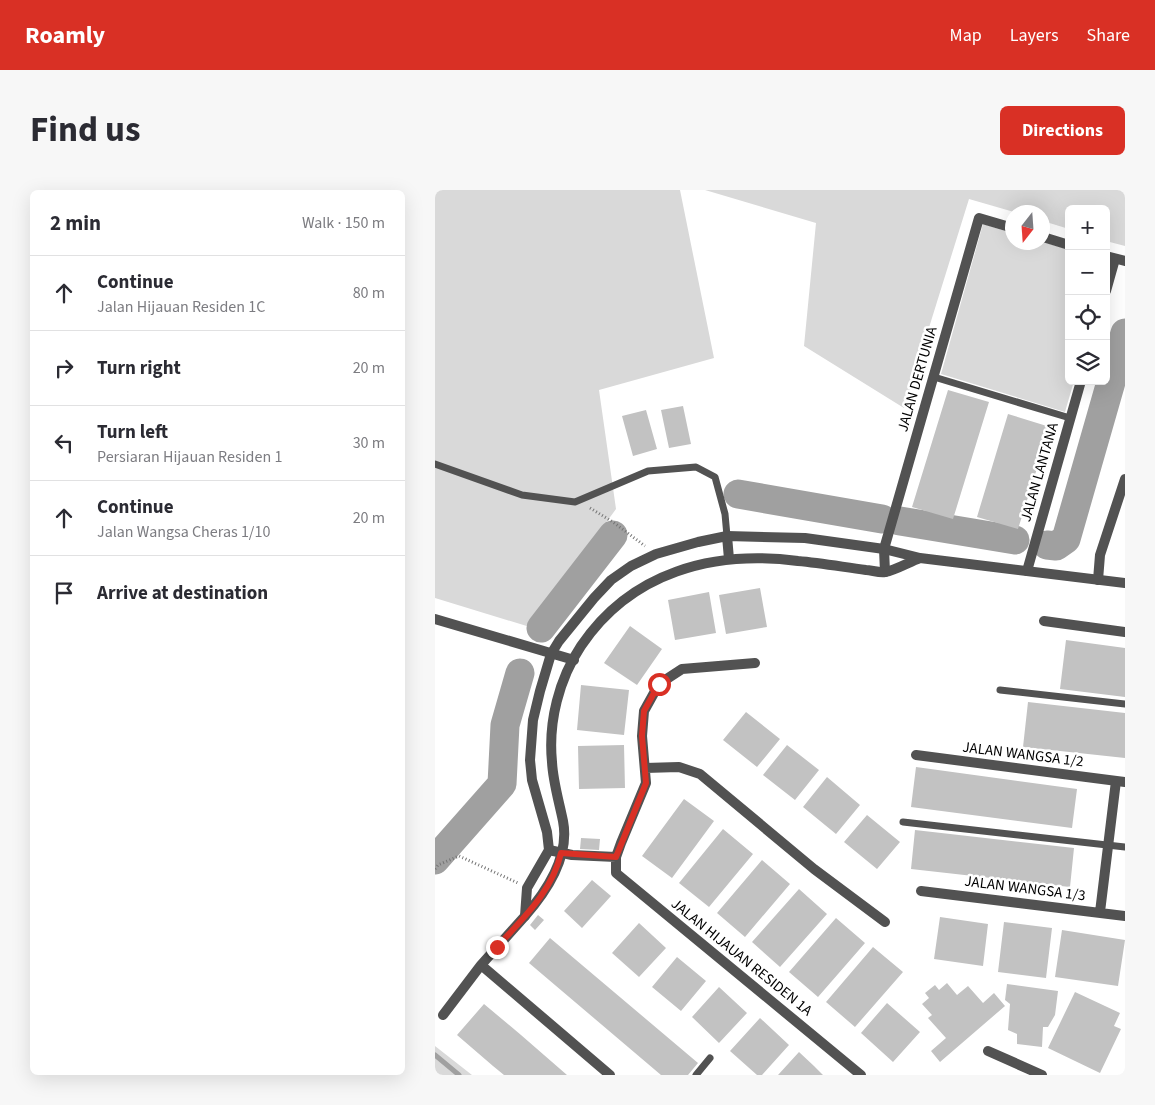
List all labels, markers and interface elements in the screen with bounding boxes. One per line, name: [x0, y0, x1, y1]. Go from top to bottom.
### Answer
text: Roamly: [25, 18, 105, 53]
text: Map: [950, 23, 982, 48]
text: Layers: [1010, 23, 1059, 48]
text: Share: [1087, 23, 1130, 48]
text: Find us: [30, 105, 140, 155]
button: Directions: [1000, 106, 1125, 155]
north arrow: [1005, 205, 1050, 250]
map controls: [1065, 205, 1110, 385]
button: +: [1065, 205, 1110, 250]
text: 2 min: [50, 208, 101, 238]
text: Walk · 150 m: [302, 212, 385, 234]
button: −: [1065, 250, 1110, 295]
text: Continue: [97, 269, 174, 296]
icon: ahead: [50, 279, 78, 307]
text: 80 m: [353, 282, 385, 304]
button: locate: [1065, 295, 1110, 340]
text: Jalan Hijauan Residen 1C: [97, 296, 265, 318]
street label: JALAN DERTUNIA: [892, 323, 943, 434]
button: layers: [1065, 340, 1110, 385]
icon: right: [50, 354, 78, 382]
text: Turn right: [97, 355, 181, 382]
text: 20 m: [353, 357, 385, 379]
text: Turn left: [97, 419, 168, 446]
street label: JALAN LANTANA: [1015, 419, 1064, 524]
icon: left: [50, 429, 78, 457]
text: 30 m: [353, 432, 385, 454]
text: Persiaran Hijauan Residen 1: [97, 446, 282, 468]
text: Continue: [97, 494, 174, 521]
icon: ahead: [50, 504, 78, 532]
text: 20 m: [353, 507, 385, 529]
text: Jalan Wangsa Cheras 1/10: [97, 521, 270, 543]
icon: arrive: [50, 579, 78, 607]
text: Arrive at destination: [97, 580, 268, 607]
route start: [648, 673, 671, 696]
street label: JALAN WANGSA 1/2: [961, 737, 1085, 772]
street label: JALAN WANGSA 1/3: [963, 871, 1087, 906]
street label: JALAN HIJAUAN RESIDEN 1A: [667, 894, 818, 1022]
route end: [486, 936, 509, 959]

